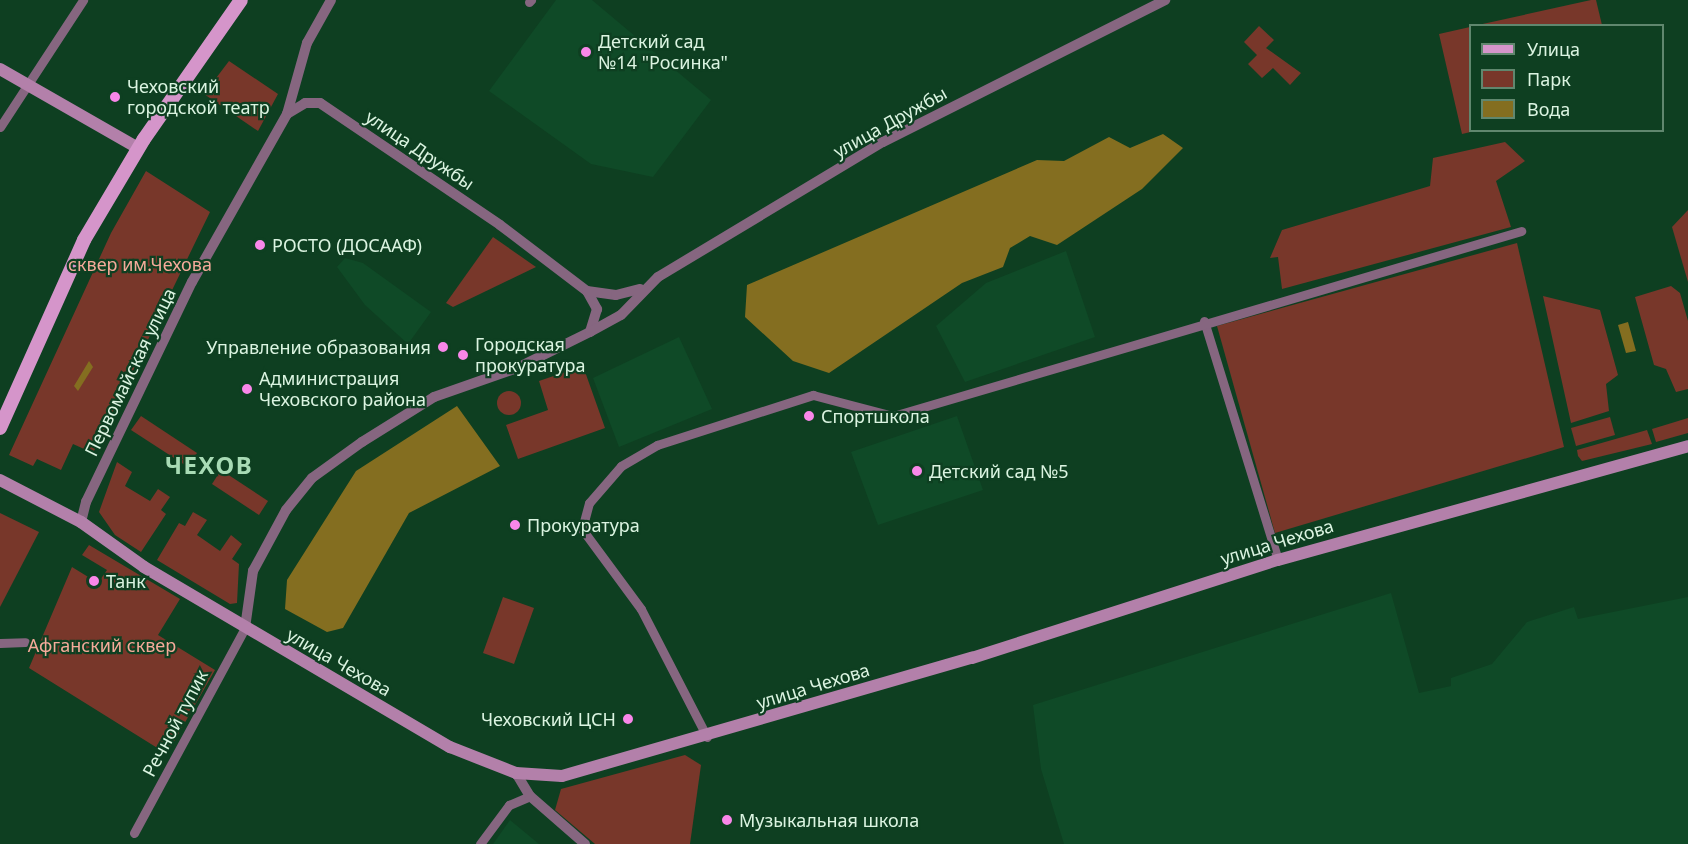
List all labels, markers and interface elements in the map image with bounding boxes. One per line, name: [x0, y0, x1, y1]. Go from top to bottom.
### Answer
legend: [1469, 24, 1664, 132]
place label: Детский сад №14 "Росинка": [598, 31, 728, 74]
text: Улица: [1527, 37, 1580, 61]
marker: Детский сад №14 "Росинка": [579, 45, 593, 59]
text: Парк: [1527, 67, 1571, 91]
place label: Чеховский городской театр: [127, 76, 270, 118]
street label: улица Дружбы: [829, 82, 951, 162]
marker: Чеховский городской театр: [108, 90, 122, 104]
text: Вода: [1527, 97, 1570, 121]
street label: улица Дружбы: [362, 106, 478, 194]
place label: РОСТО (ДОСААФ): [272, 234, 422, 256]
marker: РОСТО (ДОСААФ): [253, 238, 267, 252]
park label: сквер им.Чехова: [68, 253, 212, 275]
street label: Первомайская улица: [80, 285, 180, 459]
place label: Городская прокуратура: [475, 334, 586, 376]
place label: Управление образования: [206, 336, 431, 358]
marker: Управление образования: [436, 340, 450, 354]
marker: Городская прокуратура: [456, 348, 470, 362]
place label: Администрация Чеховского района: [259, 368, 426, 410]
marker: Администрация Чеховского района: [240, 382, 254, 396]
place label: Спортшкола: [821, 405, 930, 427]
marker: Спортшкола: [802, 409, 816, 423]
district label: ЧЕХОВ: [165, 451, 253, 479]
place label: Детский сад №5: [929, 460, 1069, 482]
marker: Детский сад №5: [910, 464, 924, 478]
place label: Прокуратура: [527, 514, 640, 536]
street label: улица Чехова: [1218, 515, 1336, 569]
marker: Прокуратура: [508, 518, 522, 532]
place label: Танк: [106, 570, 146, 592]
marker: Танк: [87, 574, 101, 588]
street label: улица Чехова: [283, 623, 395, 701]
park label: Афганский сквер: [28, 634, 176, 656]
street label: улица Чехова: [754, 659, 872, 713]
street label: Речной тупик: [138, 666, 212, 780]
place label: Чеховский ЦСН: [481, 708, 616, 730]
marker: Чеховский ЦСН: [621, 712, 635, 726]
place label: Музыкальная школа: [739, 809, 919, 831]
marker: Музыкальная школа: [720, 813, 734, 827]

